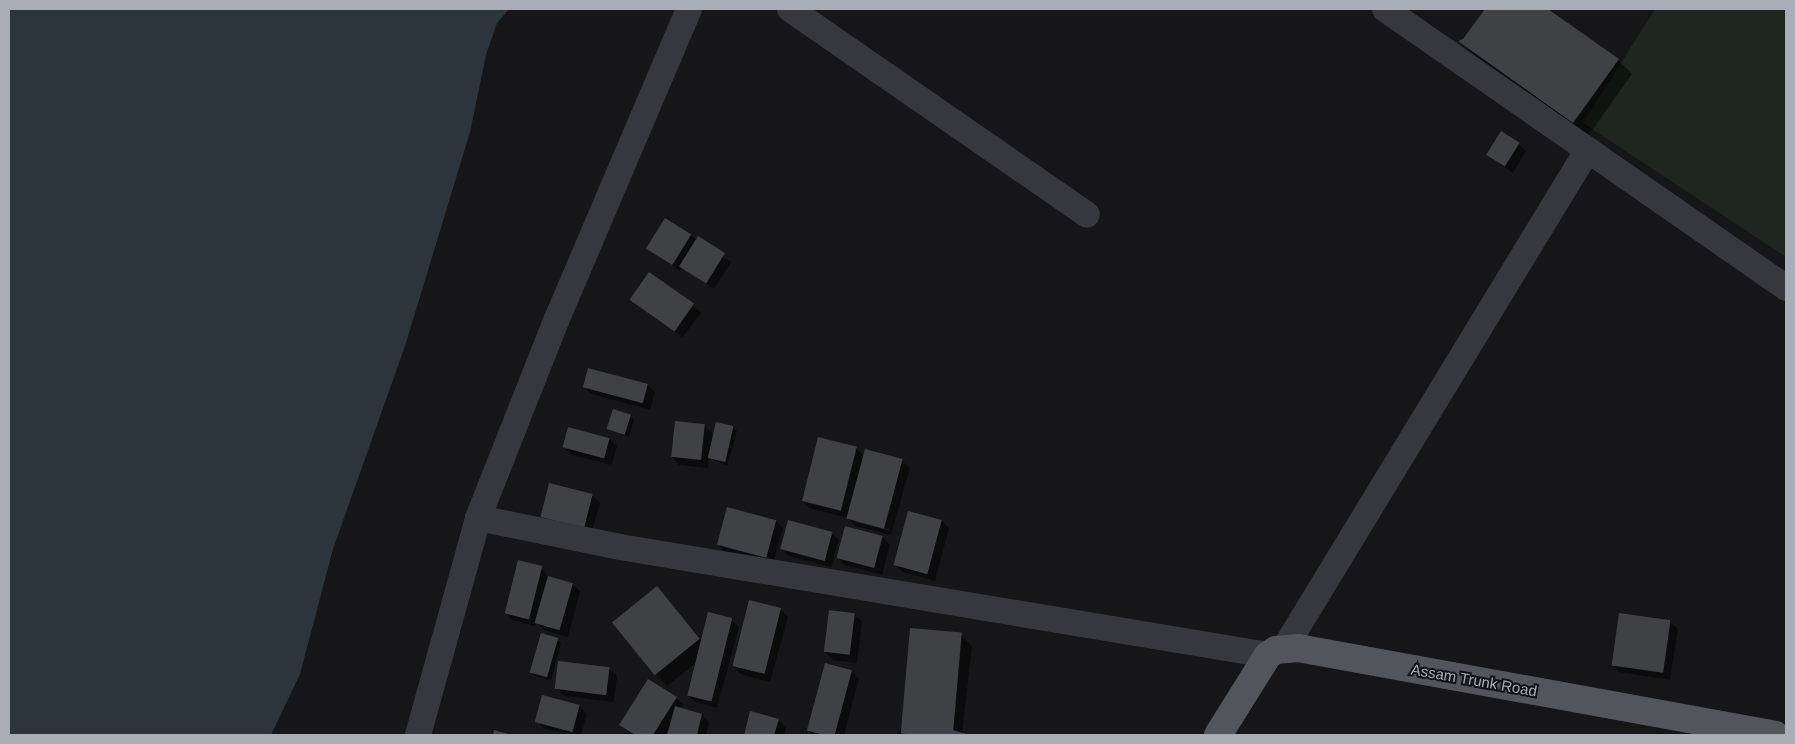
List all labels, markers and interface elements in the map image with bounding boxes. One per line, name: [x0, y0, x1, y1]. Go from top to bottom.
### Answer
street label: Assam Trunk Road: [1409, 660, 1539, 700]

